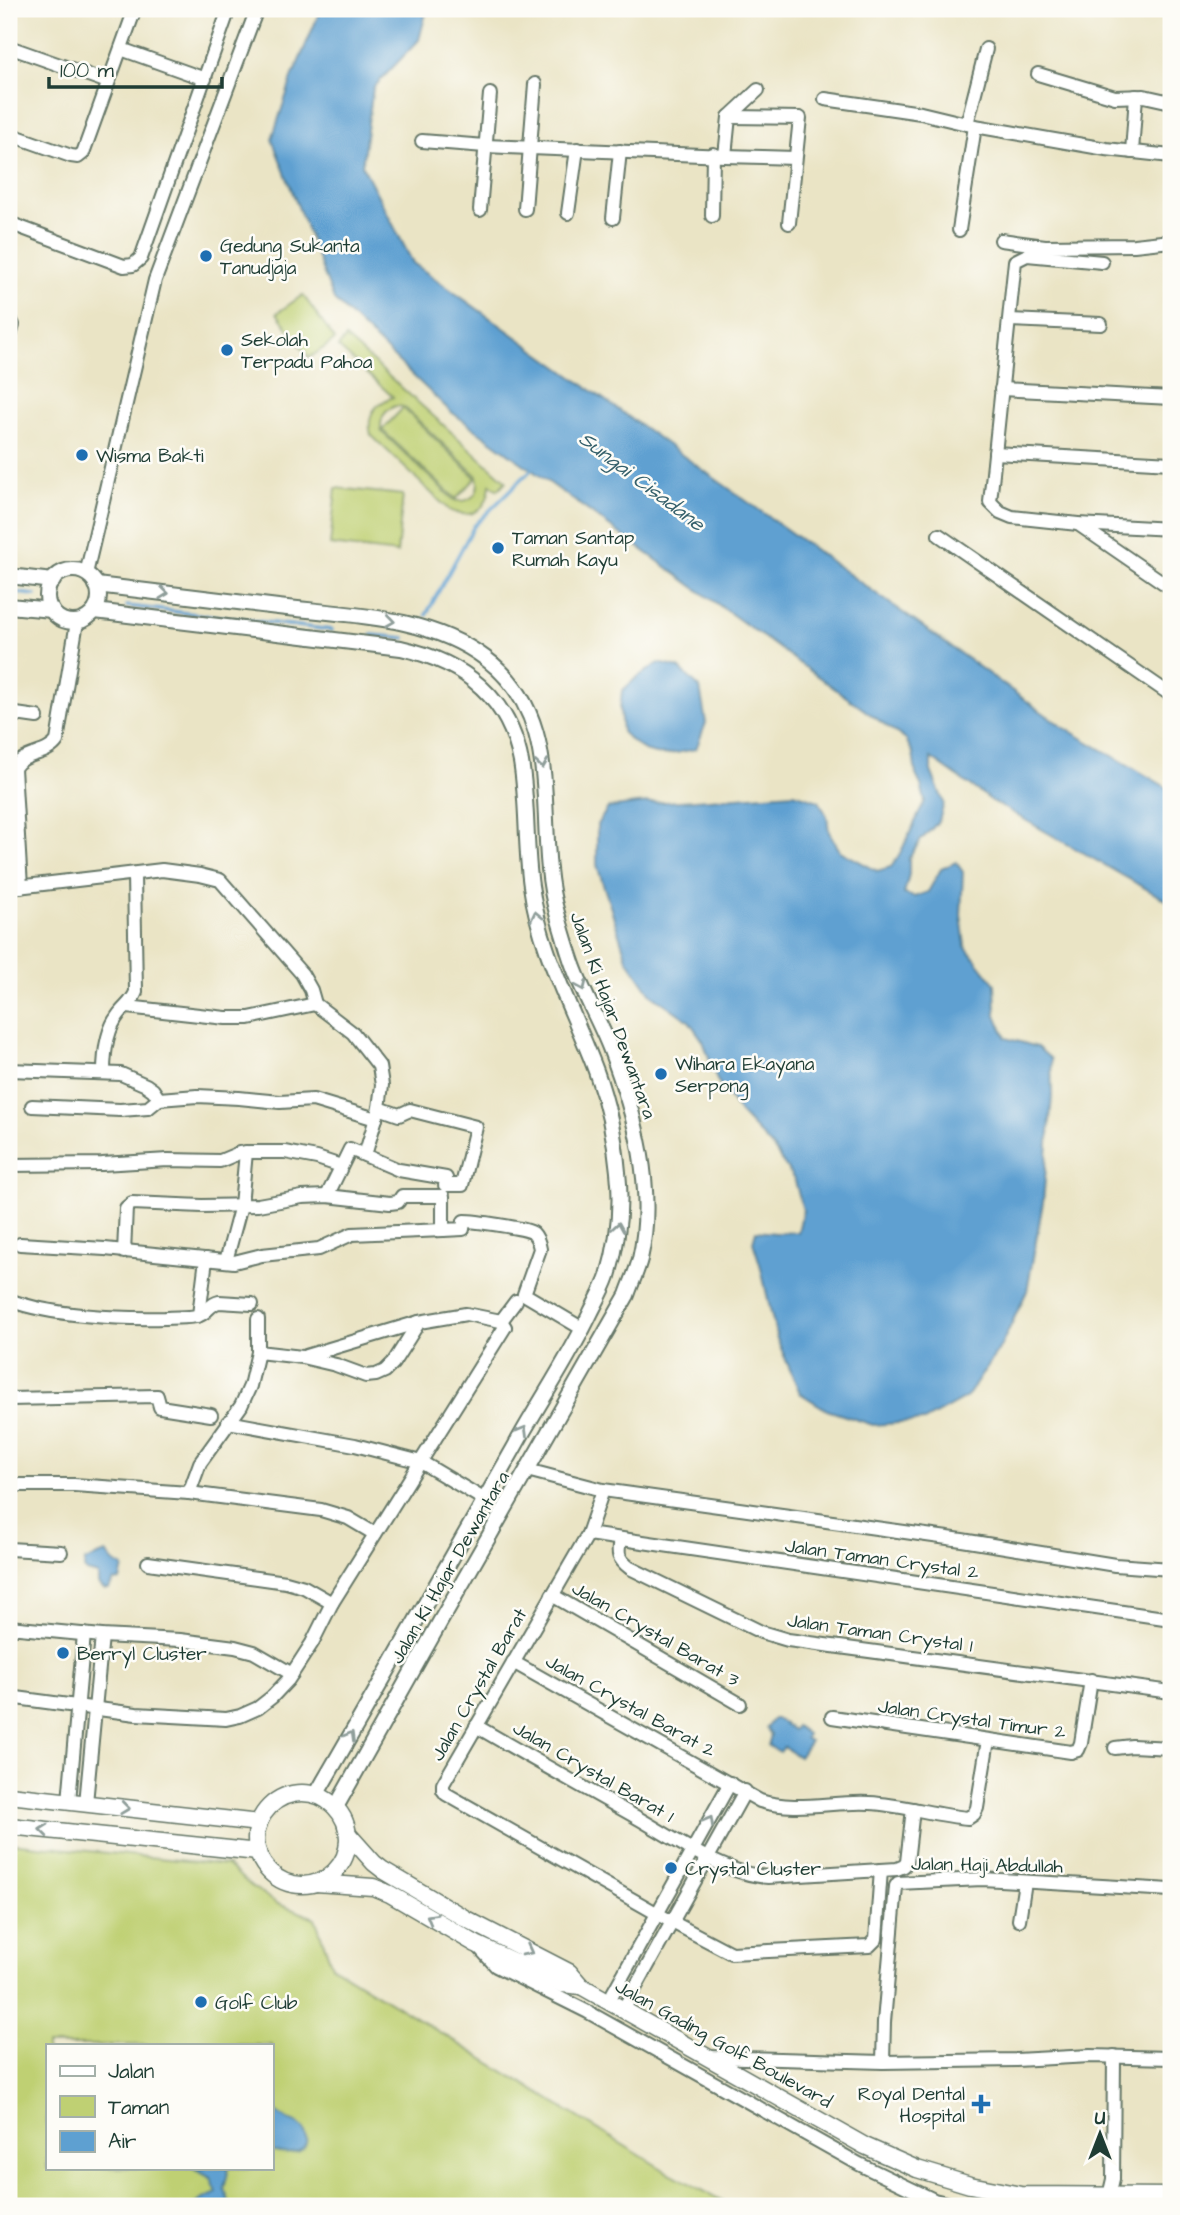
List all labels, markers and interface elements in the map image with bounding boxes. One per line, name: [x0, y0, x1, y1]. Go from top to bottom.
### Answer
scale bar: [49, 46, 222, 90]
text: 100 m: [60, 56, 115, 85]
place label: Gedung Sukanta Tanudjaja: [220, 233, 360, 282]
marker: Gedung Sukanta Tanudjaja: [198, 248, 214, 264]
place label: Sekolah Terpadu Pahoa: [241, 327, 373, 376]
marker: Sekolah Terpadu Pahoa: [219, 342, 235, 358]
water label: Sungai Cisadane: [572, 425, 712, 540]
place label: Wisma Bakti: [96, 443, 204, 470]
marker: Wisma Bakti: [74, 447, 90, 463]
place label: Taman Santap Rumah Kayu: [512, 525, 635, 575]
marker: Taman Santap Rumah Kayu: [490, 540, 506, 556]
one-way arrow: [158, 586, 170, 601]
one-way arrow: [384, 613, 396, 628]
one-way arrow: [534, 758, 549, 770]
street label: Jalan Ki Hajar Dewantara: [563, 908, 663, 1123]
one-way arrow: [530, 910, 545, 922]
one-way arrow: [574, 979, 588, 991]
place label: Wihara Ekayana Serpong: [675, 1051, 815, 1101]
marker: Wihara Ekayana Serpong: [653, 1066, 669, 1082]
one-way arrow: [610, 1221, 625, 1233]
one-way arrow: [515, 1426, 528, 1439]
street label: Jalan Ki Hajar Dewantara: [384, 1466, 517, 1669]
street label: Jalan Taman Crystal 2: [783, 1533, 980, 1587]
street label: Jalan Crystal Barat 3: [566, 1575, 744, 1694]
street label: Jalan Crystal Barat: [425, 1603, 535, 1767]
street label: Jalan Taman Crystal 1: [785, 1607, 975, 1661]
place label: Berryl Cluster: [77, 1641, 207, 1669]
marker: Berryl Cluster: [55, 1645, 71, 1661]
street label: Jalan Crystal Barat 2: [540, 1648, 720, 1765]
street label: Jalan Crystal Timur 2: [876, 1693, 1068, 1747]
street label: Jalan Crystal Barat 1: [507, 1715, 679, 1831]
one-way arrow: [342, 1730, 355, 1743]
one-way arrow: [119, 1800, 131, 1815]
one-way arrow: [701, 1815, 714, 1828]
one-way arrow: [38, 1823, 49, 1838]
street label: Jalan Haji Abdullah: [911, 1851, 1064, 1880]
place label: Crystal Cluster: [685, 1856, 821, 1884]
marker: Crystal Cluster: [663, 1860, 679, 1876]
one-way arrow: [426, 1913, 439, 1926]
one-way arrow: [521, 1943, 533, 1956]
street label: Jalan Gading Golf Boulevard: [609, 1973, 837, 2116]
place label: Golf Club: [215, 1990, 298, 2017]
marker: Golf Club: [193, 1994, 209, 2010]
legend: [46, 2044, 273, 2170]
text: Jalan: [108, 2057, 154, 2086]
place label: Royal Dental Hospital: [858, 2081, 965, 2130]
text: Taman: [108, 2093, 169, 2122]
marker: Royal Dental Hospital: [971, 2094, 991, 2114]
north arrow: [1064, 2100, 1134, 2170]
text: U: [1095, 2105, 1106, 2132]
text: Air: [108, 2127, 137, 2156]

